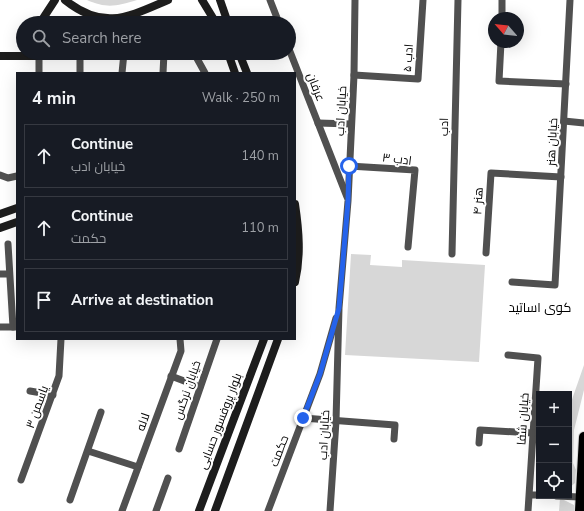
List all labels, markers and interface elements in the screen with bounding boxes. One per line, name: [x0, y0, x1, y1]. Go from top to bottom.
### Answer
north arrow: [488, 12, 524, 48]
search box: [16, 16, 296, 60]
icon: search: [30, 27, 52, 49]
text: Search here: [62, 28, 142, 48]
street label: ادب ۵: [399, 43, 417, 73]
street label: عرفان: [303, 70, 329, 104]
street label: خیابان ادب: [332, 86, 350, 136]
text: 4 min: [32, 87, 76, 110]
text: Walk · 250 m: [202, 89, 280, 107]
street label: خیابان هنر: [543, 117, 561, 168]
street label: ادب: [436, 118, 452, 136]
text: Continue: [71, 134, 133, 154]
icon: ahead: [33, 145, 55, 167]
text: 140 m: [241, 147, 279, 165]
street label: ادب ۳: [381, 149, 413, 169]
route start: [340, 157, 358, 175]
text: خیابان ادب: [71, 158, 125, 176]
street label: هنر ۴: [469, 187, 487, 215]
text: Continue: [71, 206, 133, 226]
icon: ahead: [33, 217, 55, 239]
text: 110 m: [241, 219, 279, 237]
text: حکمت: [71, 230, 106, 248]
icon: arrive: [33, 289, 55, 311]
text: Arrive at destination: [71, 290, 214, 310]
district label: کوی اساتید: [509, 299, 571, 317]
street label: خیابان نرگس: [169, 358, 205, 422]
street label: بلوار پروفسور حسابی: [194, 371, 247, 472]
street label: یاسمن ۳: [22, 383, 52, 431]
map controls: [536, 391, 572, 499]
button: +: [536, 391, 572, 427]
street label: خیابان شفا: [513, 392, 533, 446]
route end: [294, 409, 312, 427]
street label: خیابان ادب: [315, 410, 333, 460]
street label: لاله: [133, 411, 153, 433]
button: −: [536, 427, 572, 463]
street label: حکمت: [266, 433, 292, 469]
button: locate: [536, 463, 572, 499]

